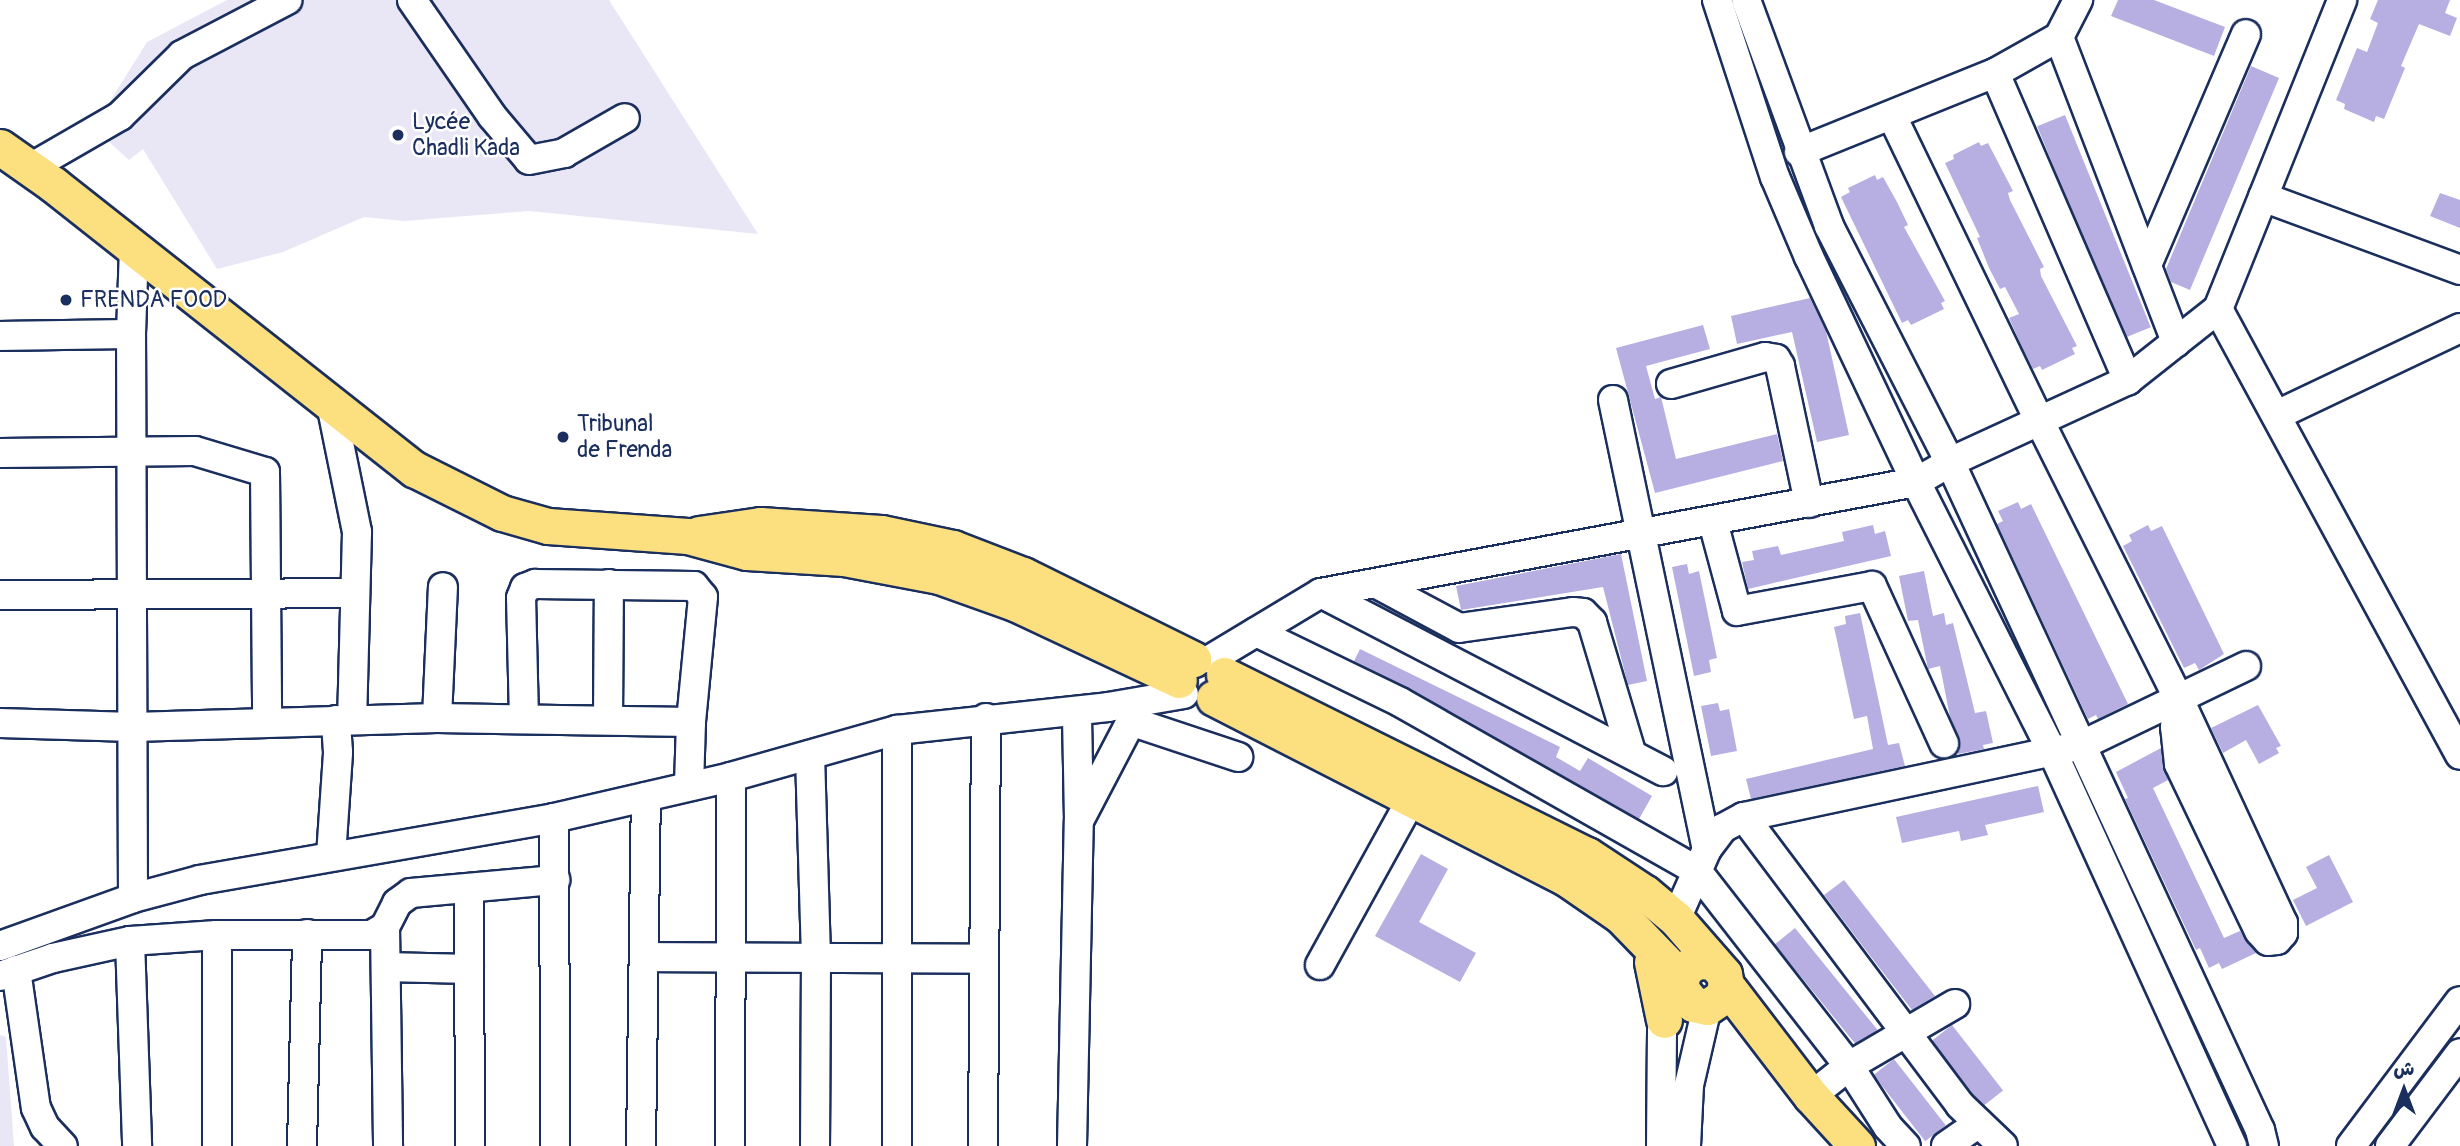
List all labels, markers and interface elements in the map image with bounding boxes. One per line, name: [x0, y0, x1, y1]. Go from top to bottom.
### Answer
place label: Lycée Chadli Kada: [412, 108, 520, 162]
marker: Lycée Chadli Kada: [390, 127, 406, 143]
place label: FRENDA FOOD: [80, 286, 227, 314]
marker: FRENDA FOOD: [58, 292, 74, 308]
place label: Tribunal de Frenda: [577, 410, 672, 464]
marker: Tribunal de Frenda: [555, 429, 571, 445]
north arrow: [2369, 1055, 2439, 1125]
text: ش: [2394, 1057, 2414, 1081]

